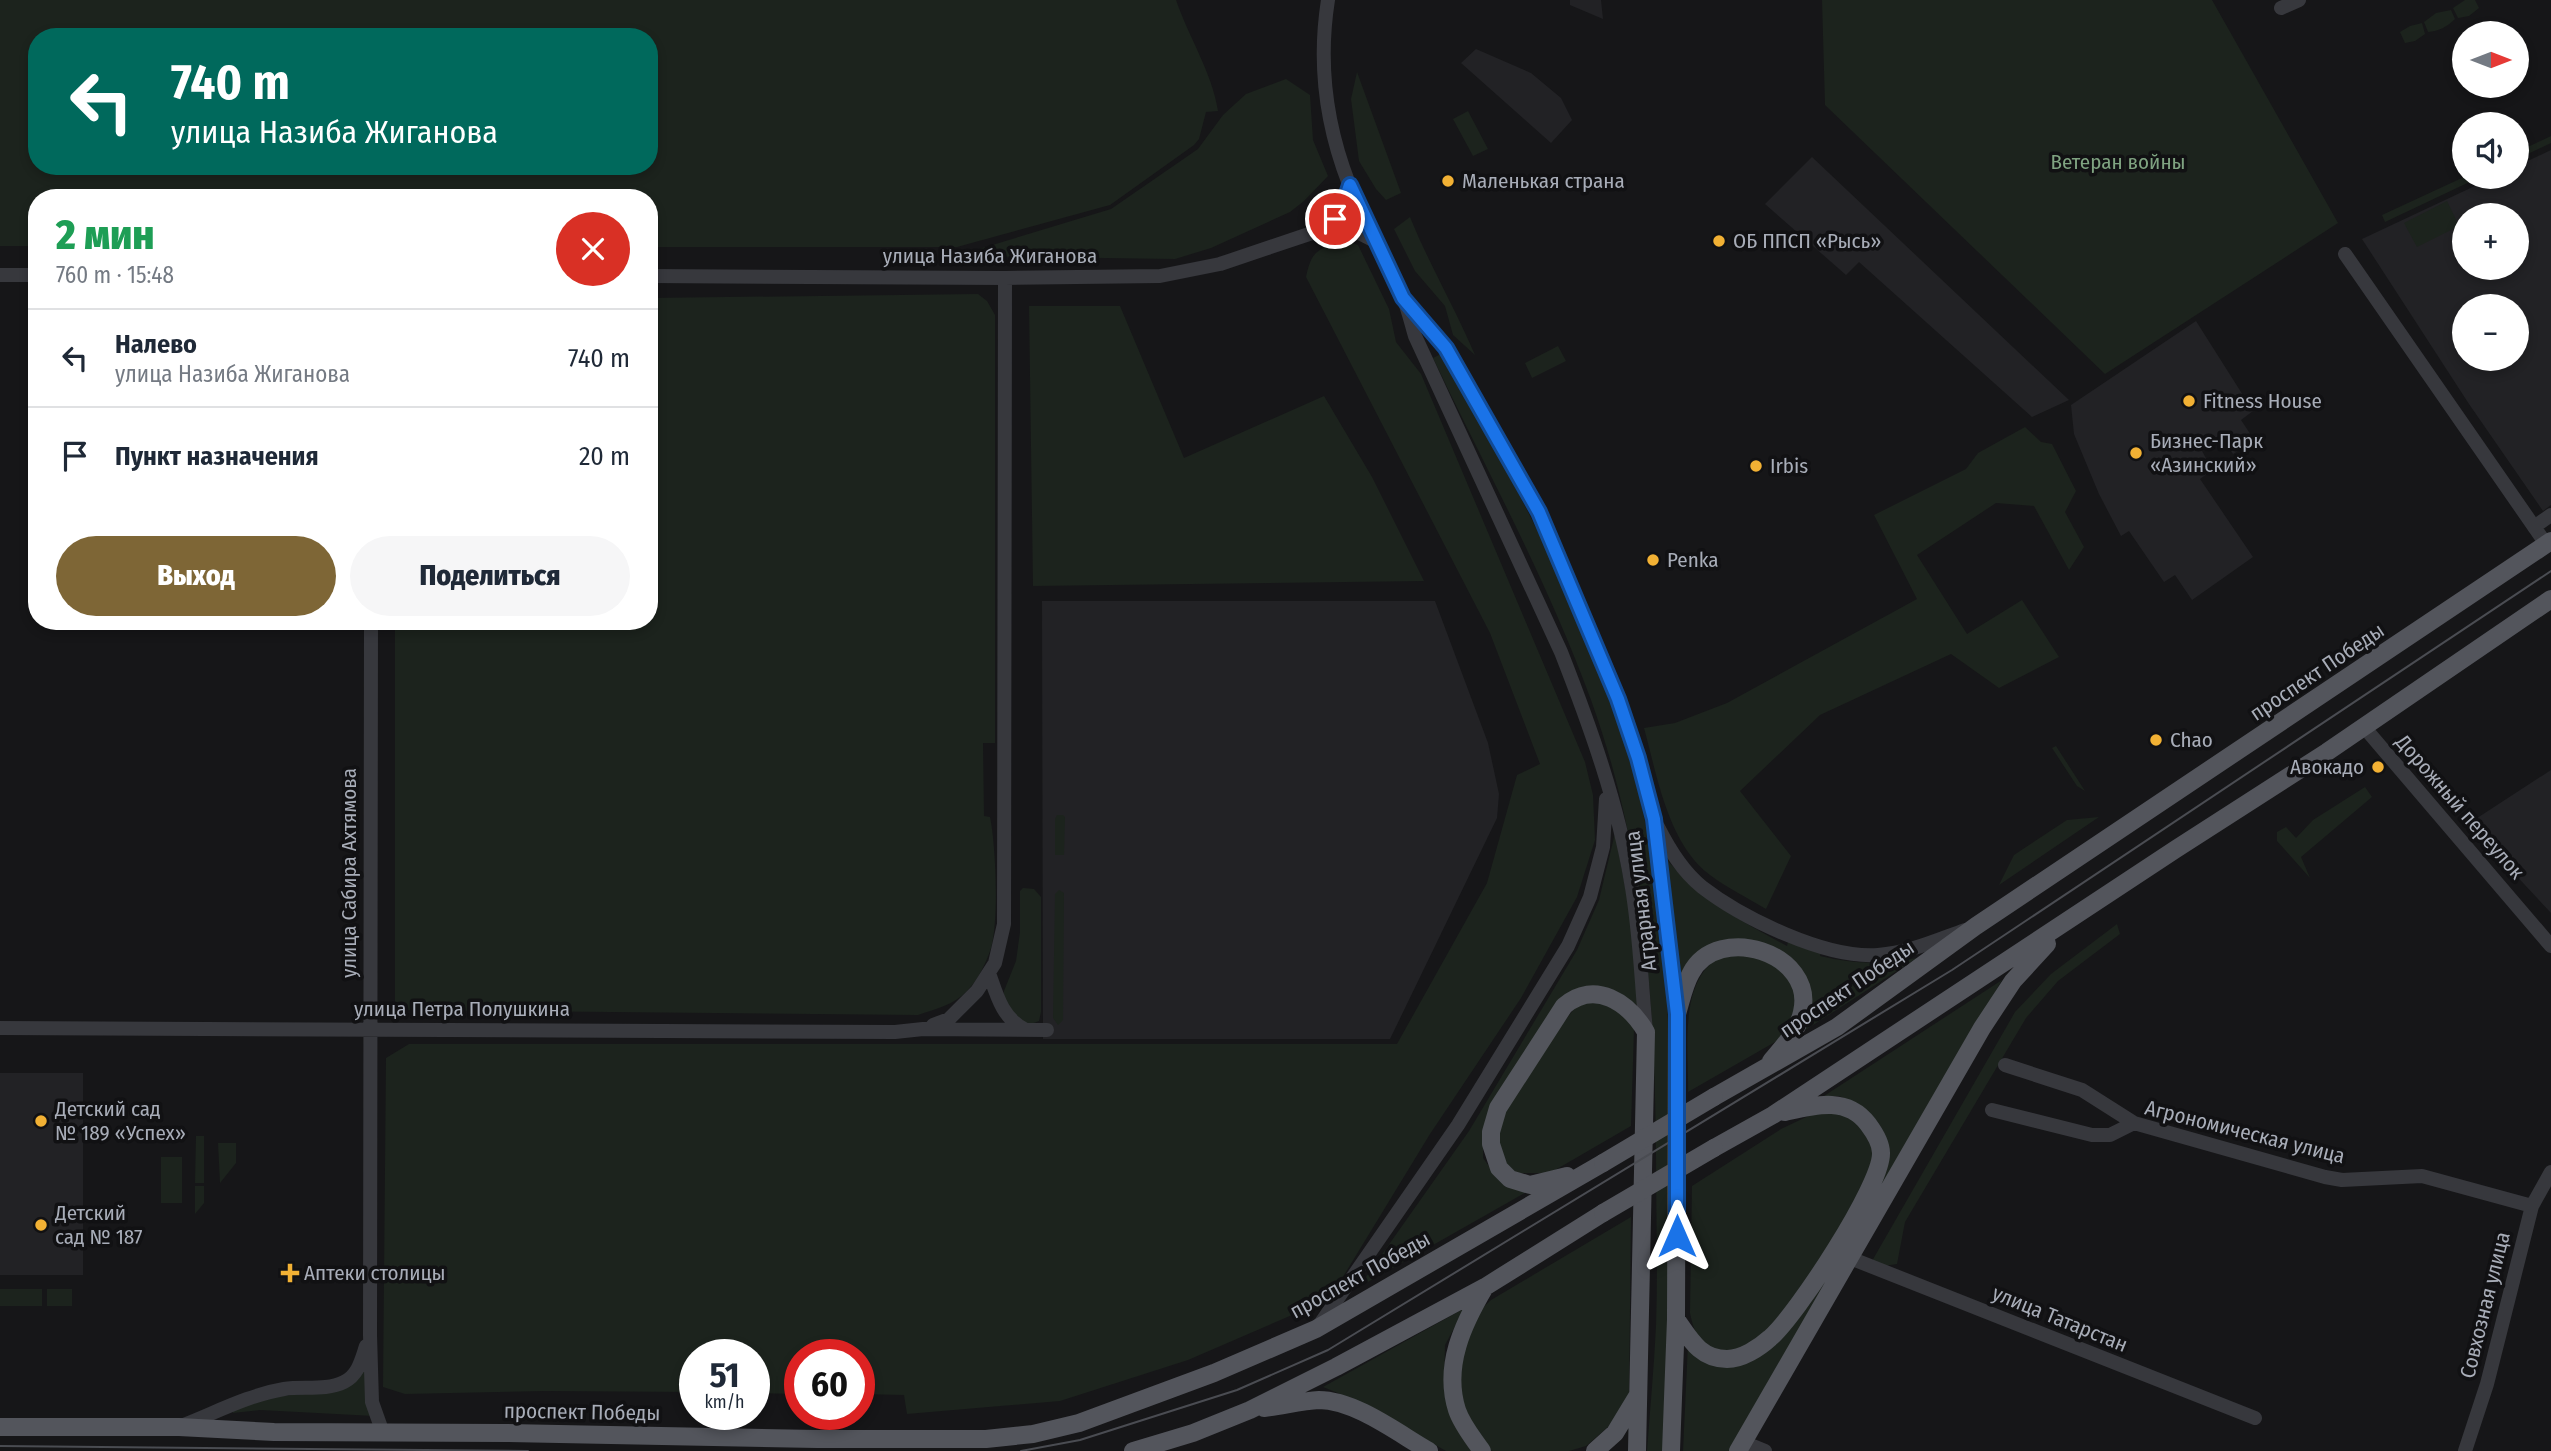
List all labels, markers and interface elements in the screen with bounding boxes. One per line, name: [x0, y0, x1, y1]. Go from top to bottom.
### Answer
north arrow: [2452, 21, 2529, 98]
map controls: [2452, 21, 2529, 371]
text: 740 m: [171, 53, 290, 112]
icon: left: [56, 56, 147, 147]
button: sound: [2452, 112, 2529, 189]
text: улица Назиба Жиганова: [171, 113, 498, 151]
park label: Ветеран войны: [2050, 149, 2186, 175]
place label: Маленькая страна: [1462, 168, 1625, 194]
marker: Маленькая страна: [1440, 173, 1456, 189]
pin: [1305, 189, 1365, 249]
icon: arrive: [1316, 200, 1354, 238]
button: +: [2452, 203, 2529, 280]
text: 2 мин: [56, 210, 155, 260]
button: close: [556, 212, 630, 286]
place label: ОБ ППСП «Рысь»: [1733, 228, 1882, 254]
marker: ОБ ППСП «Рысь»: [1711, 233, 1727, 249]
street label: улица Назиба Жиганова: [883, 243, 1097, 269]
text: 760 m · 15:48: [56, 261, 174, 289]
button: −: [2452, 294, 2529, 371]
text: Налево: [115, 329, 197, 360]
icon: left: [56, 339, 94, 377]
text: 740 m: [568, 343, 630, 374]
text: улица Назиба Жиганова: [115, 360, 350, 388]
place label: Fitness House: [2203, 388, 2322, 414]
marker: Fitness House: [2181, 393, 2197, 409]
place label: Бизнес-Парк «Азинский»: [2150, 428, 2263, 478]
icon: arrive: [56, 437, 94, 475]
text: Пункт назначения: [115, 441, 319, 472]
text: 20 m: [579, 441, 630, 472]
marker: Бизнес-Парк «Азинский»: [2128, 445, 2144, 461]
place label: Irbis: [1770, 453, 1808, 479]
marker: Irbis: [1748, 458, 1764, 474]
button: Выход: [56, 536, 336, 616]
button: Поделиться: [350, 536, 630, 616]
place label: Penka: [1667, 547, 1719, 573]
marker: Penka: [1645, 552, 1661, 568]
street label: проспект Победы: [2245, 617, 2389, 727]
place label: Chao: [2170, 727, 2213, 753]
street label: Дорожный переулок: [2389, 729, 2530, 885]
marker: Chao: [2148, 732, 2164, 748]
place label: Авокадо: [2290, 754, 2364, 780]
marker: Авокадо: [2370, 759, 2386, 775]
street label: улица Сабира Ахтямова: [336, 768, 362, 978]
street label: Аграрная улица: [1620, 829, 1662, 973]
street label: проспект Победы: [1775, 934, 1919, 1044]
street label: улица Петра Полушкина: [354, 996, 570, 1022]
street label: Агрономическая улица: [2142, 1095, 2348, 1169]
place label: Детский сад № 189 «Успех»: [54, 1096, 186, 1146]
marker: Детский сад № 189 «Успех»: [33, 1113, 49, 1129]
position arrow: [1640, 1199, 1714, 1273]
place label: Детский сад № 187: [54, 1200, 143, 1250]
marker: Детский сад № 187: [33, 1217, 49, 1233]
street label: проспект Победы: [1285, 1226, 1435, 1324]
street label: Совхозная улица: [2454, 1229, 2516, 1381]
place label: Аптеки столицы: [304, 1260, 446, 1286]
marker: Аптеки столицы: [282, 1265, 298, 1281]
street label: улица Татарстан: [1989, 1280, 2131, 1358]
speed limit sign: 60: [784, 1339, 875, 1430]
text: 51: [709, 1354, 740, 1396]
text: km/h: [704, 1391, 745, 1413]
street label: проспект Победы: [504, 1398, 660, 1426]

